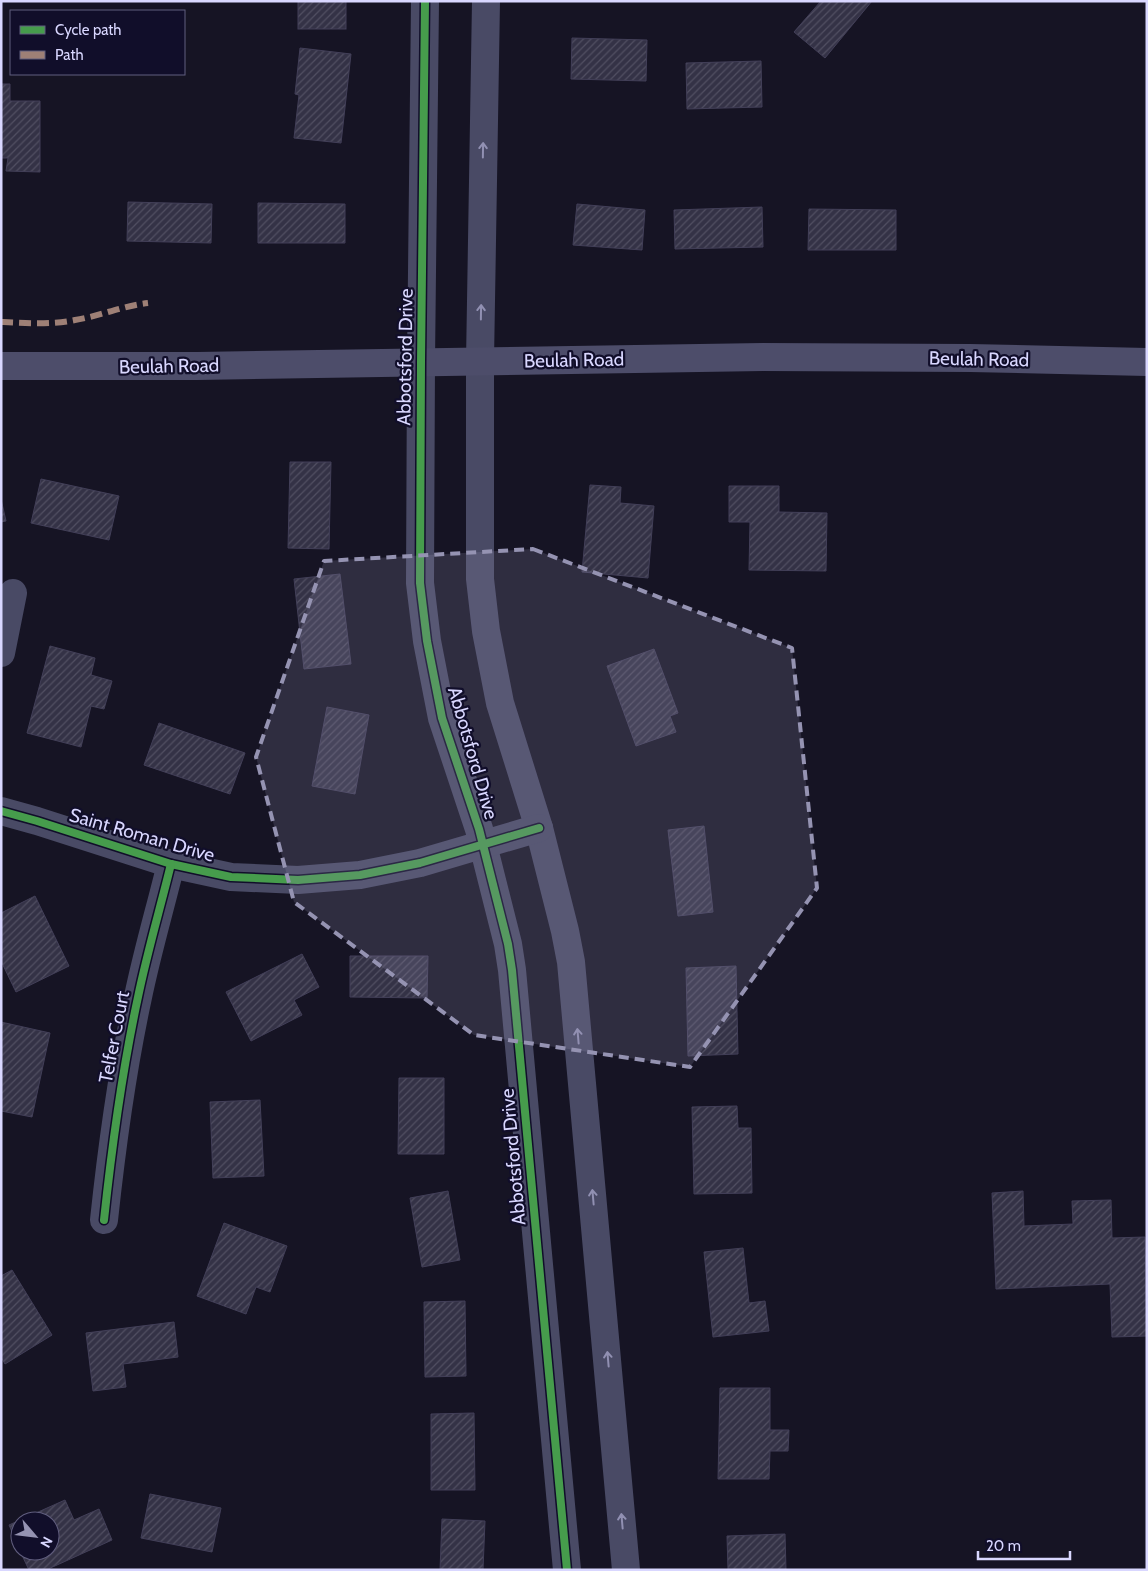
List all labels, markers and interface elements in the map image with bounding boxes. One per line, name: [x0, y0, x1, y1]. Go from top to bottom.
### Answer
legend: [10, 10, 185, 75]
text: Cycle path: [55, 21, 121, 39]
text: Path: [55, 46, 84, 64]
one-way arrow: [478, 142, 488, 158]
street label: Abbotsford Drive: [392, 288, 418, 426]
one-way arrow: [476, 304, 486, 320]
street label: Beulah Road: [929, 347, 1029, 371]
street label: Beulah Road: [524, 348, 624, 372]
street label: Beulah Road: [119, 354, 219, 378]
street label: Abbotsford Drive: [443, 684, 503, 822]
street label: Saint Roman Drive: [67, 803, 218, 867]
street label: Telfer Court: [94, 988, 134, 1085]
one-way arrow: [573, 1028, 582, 1044]
street label: Abbotsford Drive: [496, 1087, 530, 1226]
one-way arrow: [588, 1190, 597, 1206]
one-way arrow: [603, 1352, 612, 1368]
north arrow: [10, 1511, 60, 1561]
one-way arrow: [617, 1513, 627, 1529]
scale bar: [978, 1528, 1070, 1560]
text: N: [36, 1534, 57, 1551]
text: 20 m: [986, 1537, 1021, 1555]

